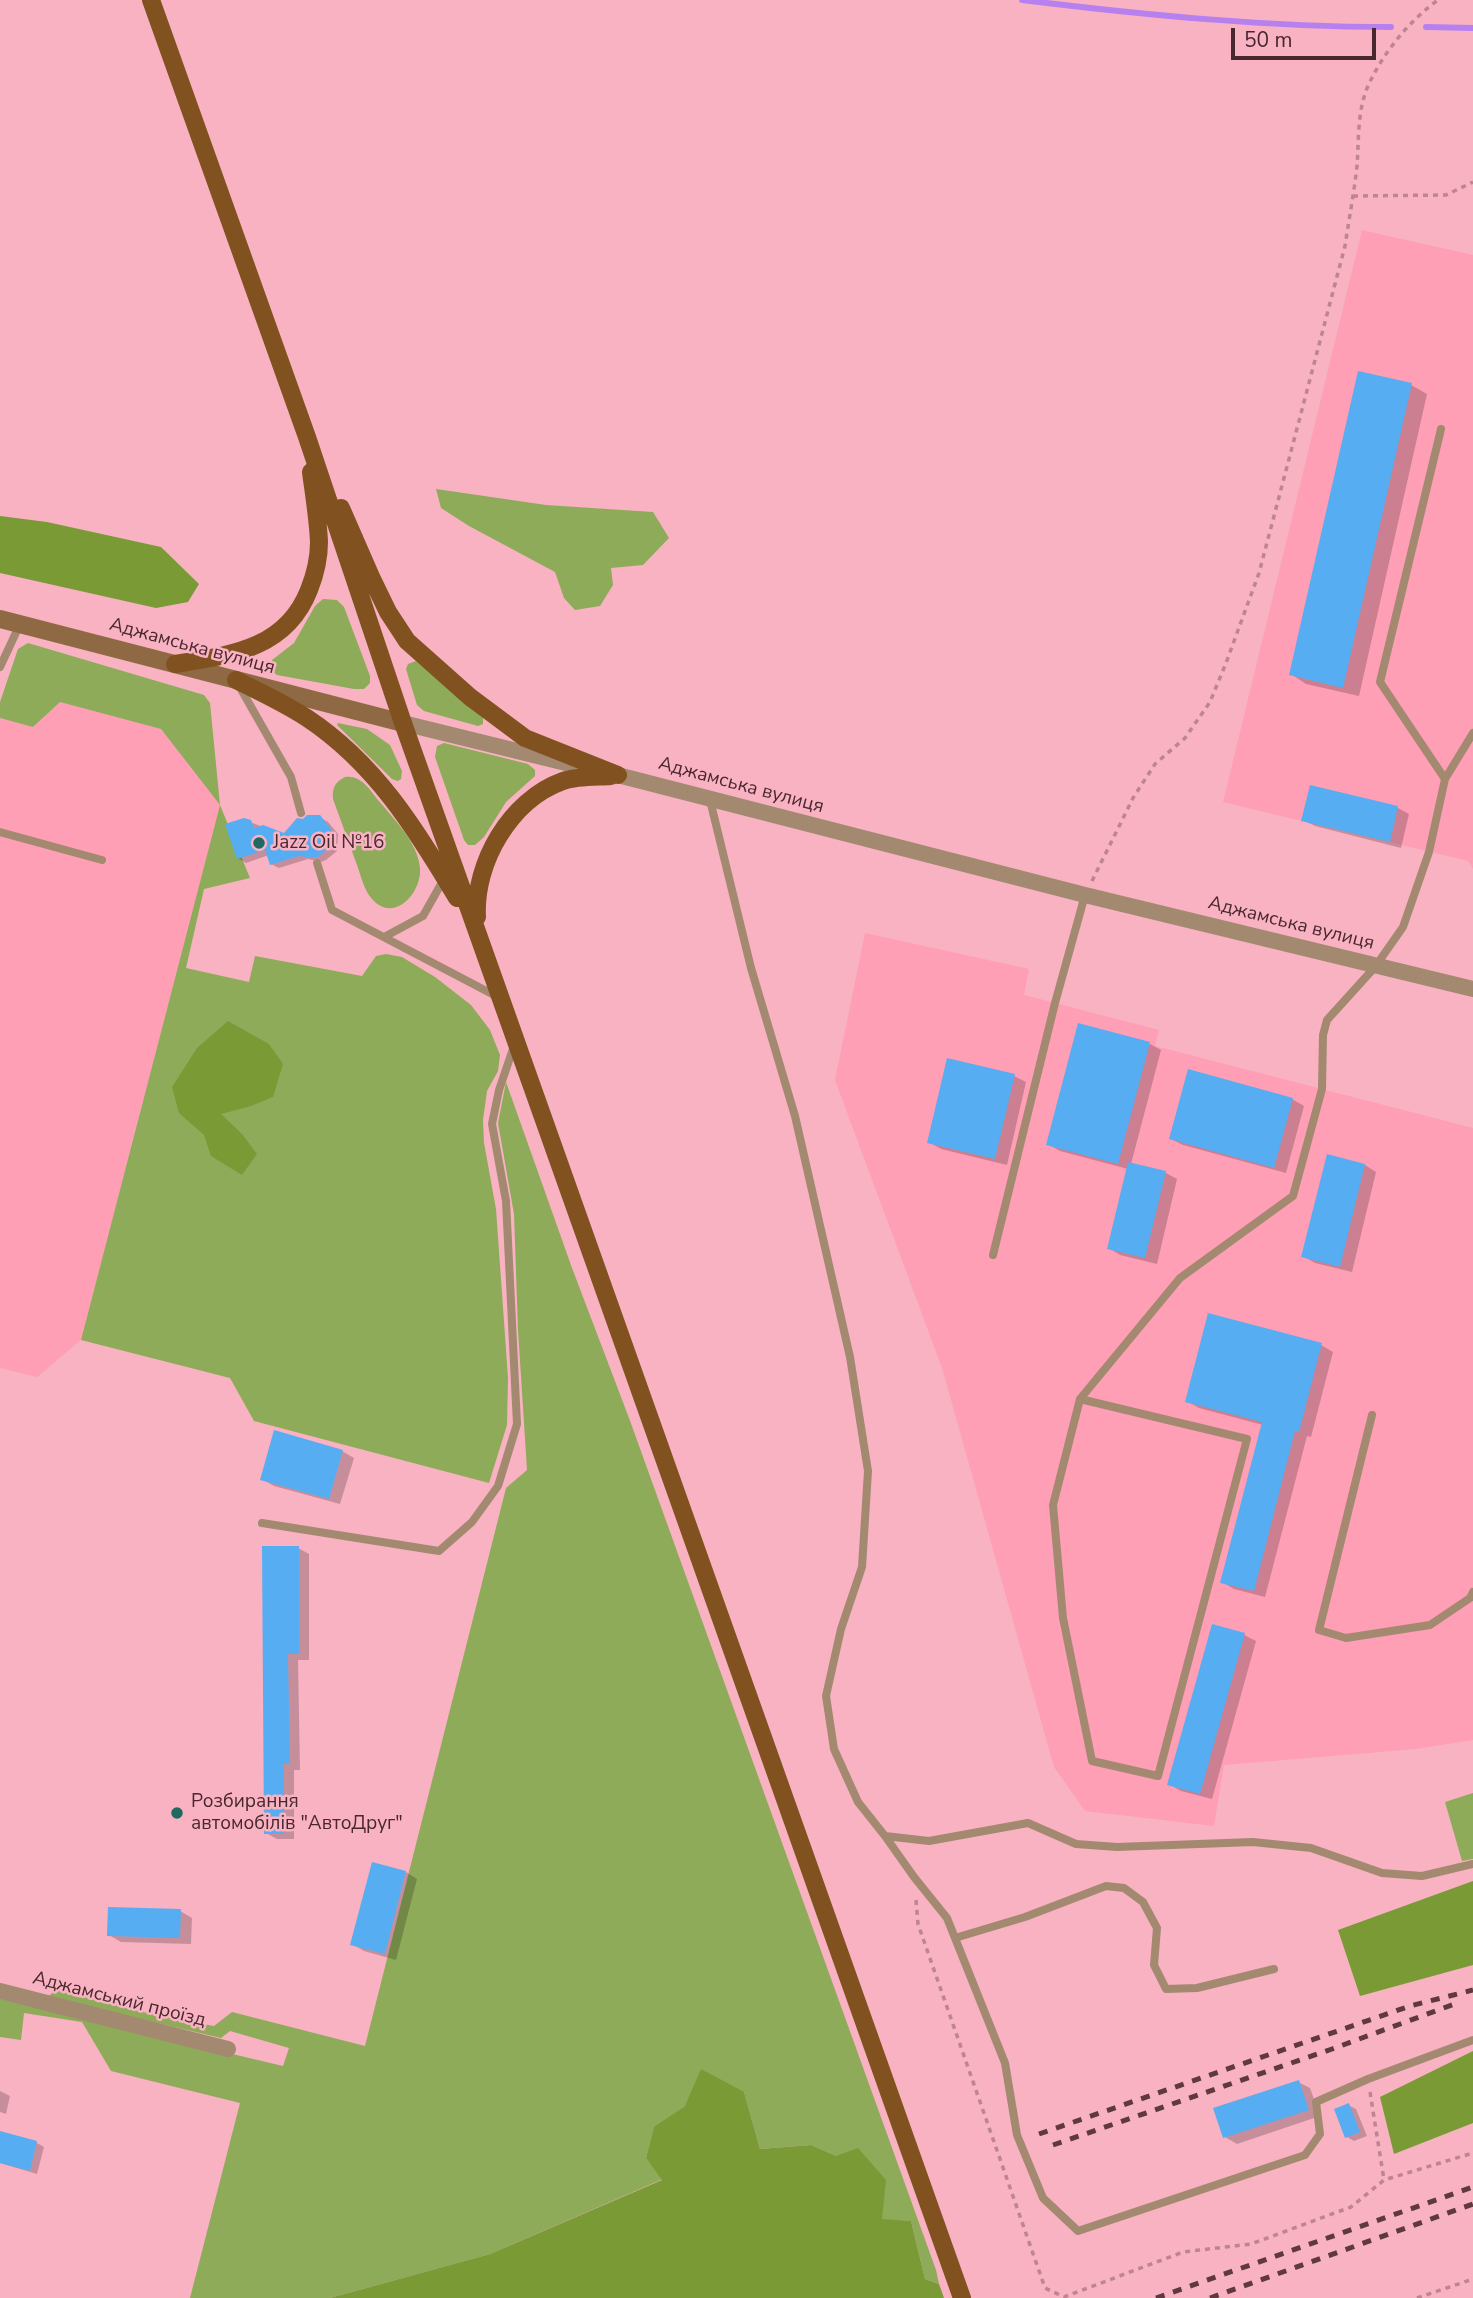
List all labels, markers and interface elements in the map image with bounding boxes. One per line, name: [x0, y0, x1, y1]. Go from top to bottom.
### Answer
scale bar: [1235, 14, 1380, 58]
text: 50 m: [1244, 26, 1293, 54]
street label: Аджамська вулиця: [107, 614, 277, 680]
street label: Аджамська вулиця: [656, 753, 826, 819]
place label: Jazz Oil №16: [273, 832, 384, 854]
marker: Jazz Oil №16: [251, 835, 267, 851]
street label: Аджамська вулиця: [1206, 892, 1376, 956]
place label: Розбирання автомобілів "АвтоДруг": [191, 1791, 403, 1835]
marker: Розбирання автомобілів "АвтоДруг": [169, 1805, 185, 1821]
street label: Аджамський проїзд: [30, 1967, 208, 2033]

